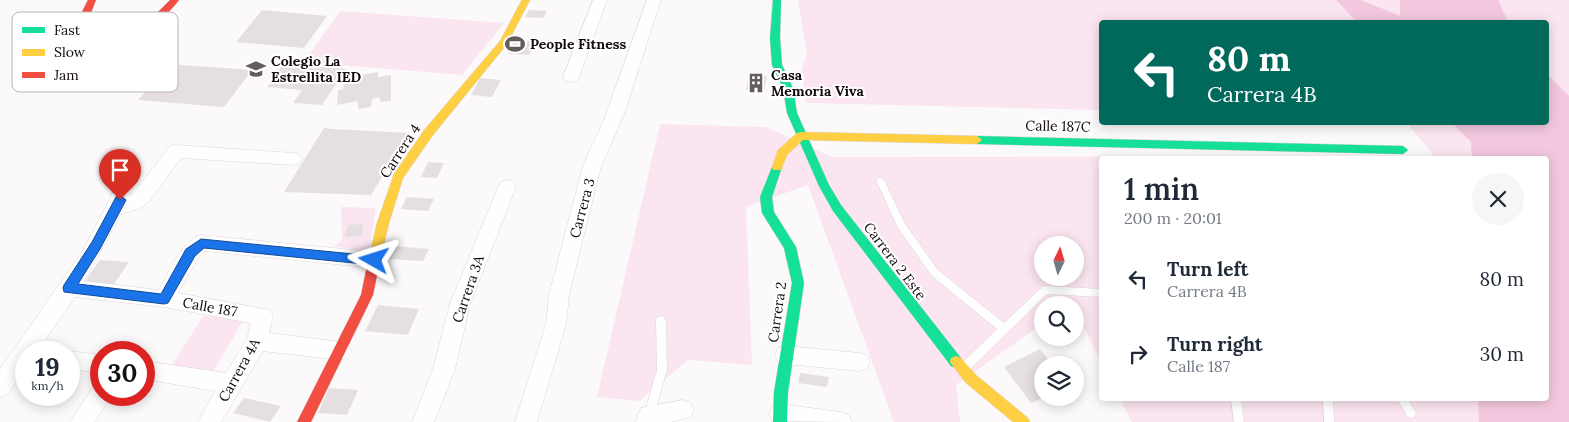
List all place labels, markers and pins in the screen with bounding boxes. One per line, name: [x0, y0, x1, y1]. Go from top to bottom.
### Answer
sports icon: People Fitness: [504, 33, 526, 55]
place label: People Fitness: [530, 35, 627, 53]
place label: Colegio La Estrellita IED: [271, 52, 362, 86]
school or university icon: Colegio La Estrellita IED: [245, 58, 267, 80]
place label: Casa Memoria Viva: [771, 66, 864, 100]
building icon: Casa Memoria Viva: [745, 72, 767, 94]
pin: [99, 149, 141, 200]

